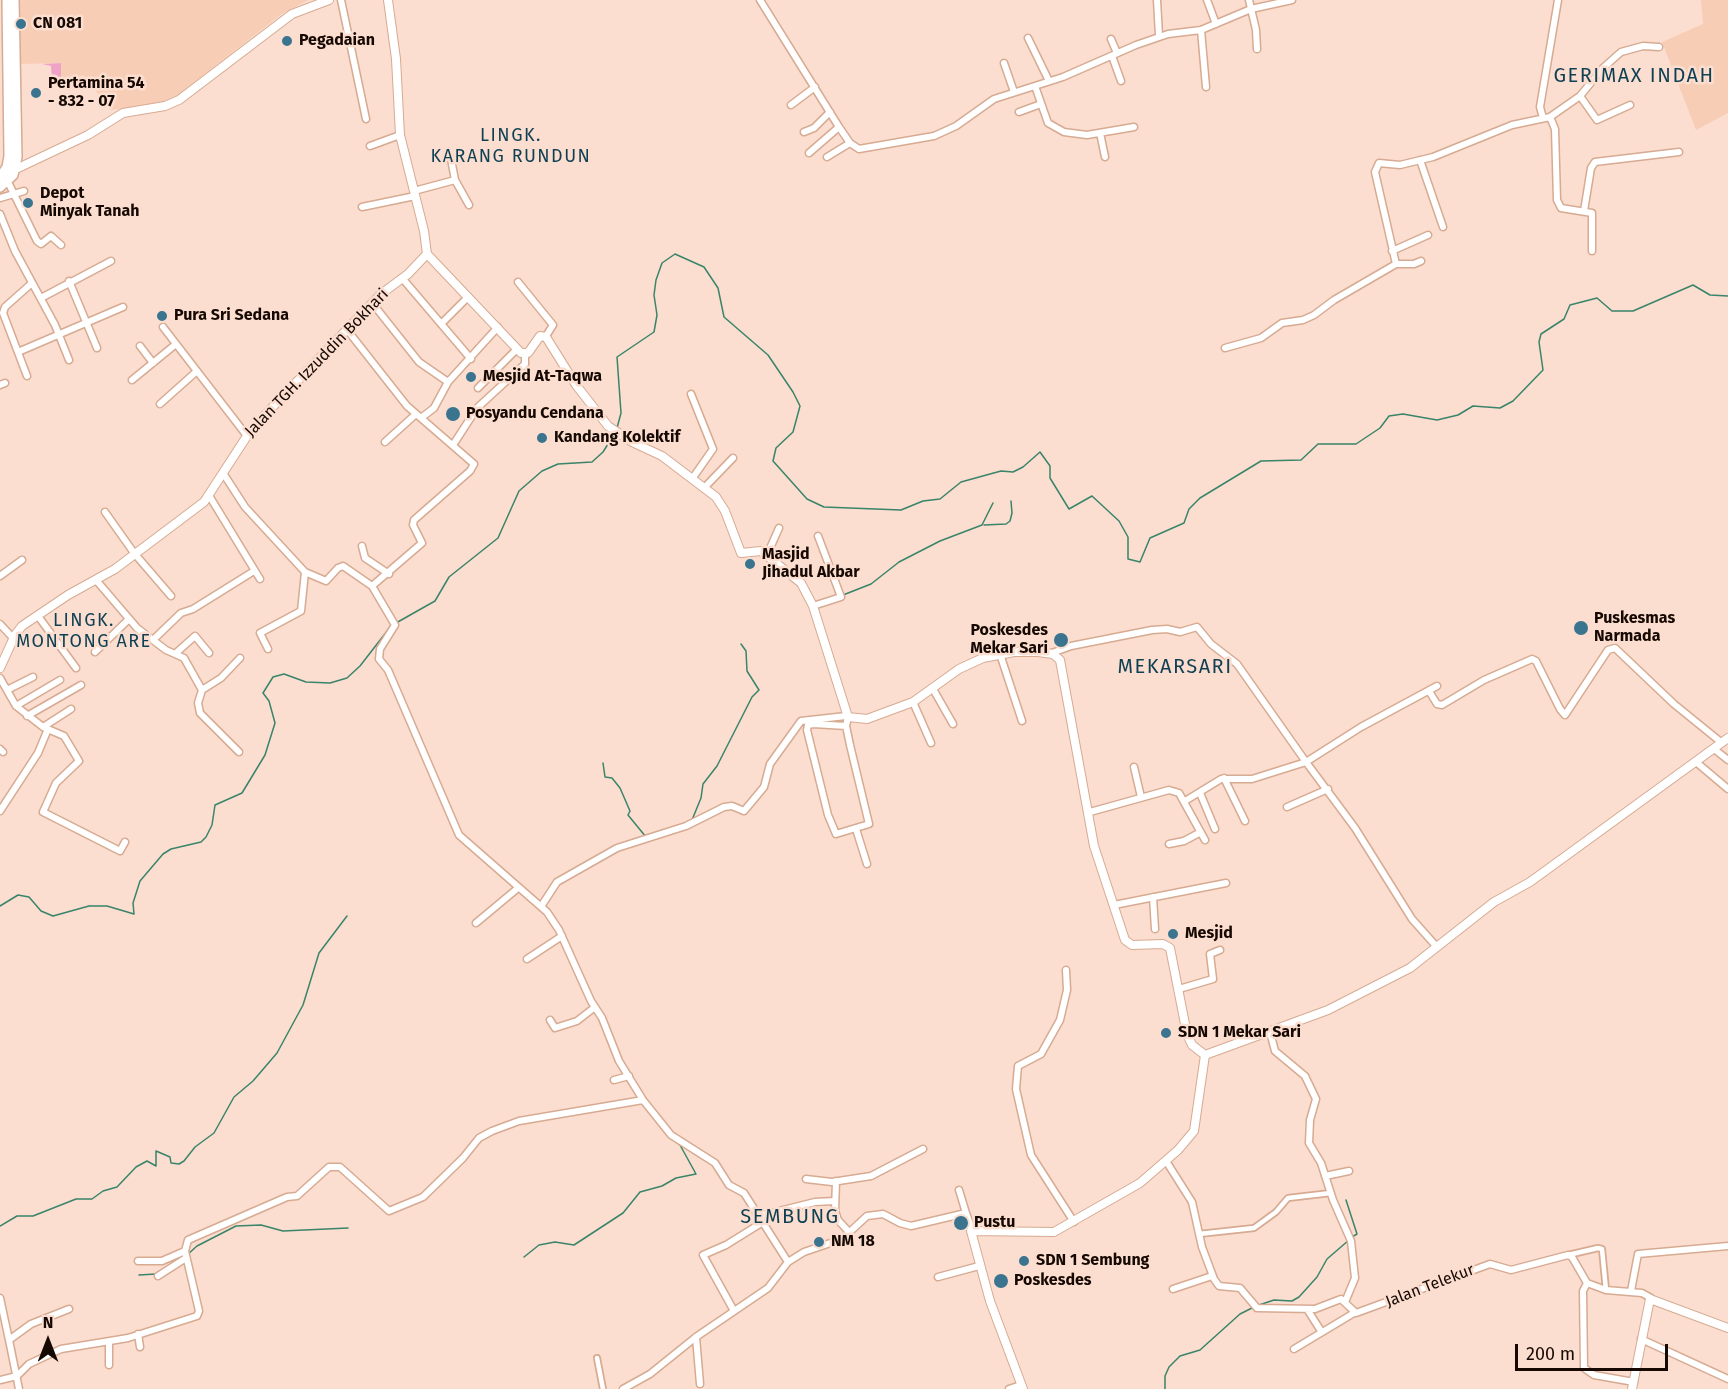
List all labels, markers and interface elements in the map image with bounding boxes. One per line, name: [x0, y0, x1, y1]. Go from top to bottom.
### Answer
place label: CN 081: [33, 14, 82, 34]
marker: CN 081: [14, 17, 28, 31]
place label: Pegadaian: [299, 31, 375, 51]
marker: Pegadaian: [280, 34, 294, 48]
district label: GERIMAX INDAH: [1553, 64, 1715, 88]
place label: Pertamina 54 - 832 - 07: [48, 74, 145, 112]
marker: Pertamina 54 - 832 - 07: [29, 86, 43, 100]
district label: LINGK. KARANG RUNDUN: [431, 125, 591, 168]
place label: Depot Minyak Tanah: [40, 184, 139, 222]
marker: Depot Minyak Tanah: [21, 196, 35, 210]
street label: Jalan TGH. Izzuddin Bokhari: [241, 285, 393, 441]
place label: Pura Sri Sedana: [174, 306, 289, 326]
marker: Pura Sri Sedana: [155, 309, 169, 323]
place label: Mesjid At-Taqwa: [483, 367, 602, 387]
marker: Mesjid At-Taqwa: [464, 370, 478, 384]
place label: Posyandu Cendana: [466, 404, 604, 424]
marker: Posyandu Cendana: [444, 405, 462, 423]
place label: Kandang Kolektif: [554, 428, 680, 448]
marker: Kandang Kolektif: [535, 431, 549, 445]
place label: Masjid Jihadul Akbar: [762, 545, 860, 583]
marker: Masjid Jihadul Akbar: [743, 557, 757, 571]
place label: Puskesmas Narmada: [1594, 609, 1675, 647]
district label: LINGK. MONTONG ARE: [16, 610, 152, 652]
marker: Puskesmas Narmada: [1572, 619, 1590, 637]
place label: Poskesdes Mekar Sari: [970, 621, 1048, 659]
marker: Poskesdes Mekar Sari: [1052, 631, 1070, 649]
district label: MEKARSARI: [1117, 655, 1233, 679]
place label: Mesjid: [1185, 924, 1233, 944]
marker: Mesjid: [1166, 927, 1180, 941]
place label: SDN 1 Mekar Sari: [1178, 1023, 1301, 1043]
marker: SDN 1 Mekar Sari: [1159, 1026, 1173, 1040]
district label: SEMBUNG: [740, 1205, 840, 1229]
place label: Pustu: [974, 1213, 1015, 1233]
marker: Pustu: [952, 1214, 970, 1232]
place label: NM 18: [831, 1232, 875, 1252]
marker: NM 18: [812, 1235, 826, 1249]
place label: SDN 1 Sembung: [1036, 1251, 1149, 1271]
marker: SDN 1 Sembung: [1017, 1254, 1031, 1268]
street label: Jalan Telekur: [1383, 1260, 1477, 1312]
place label: Poskesdes: [1014, 1271, 1092, 1291]
marker: Poskesdes: [992, 1272, 1010, 1290]
north arrow: [18, 1311, 78, 1371]
text: N: [43, 1313, 53, 1332]
scale bar: [1518, 1332, 1671, 1370]
text: 200 m: [1526, 1343, 1575, 1365]

